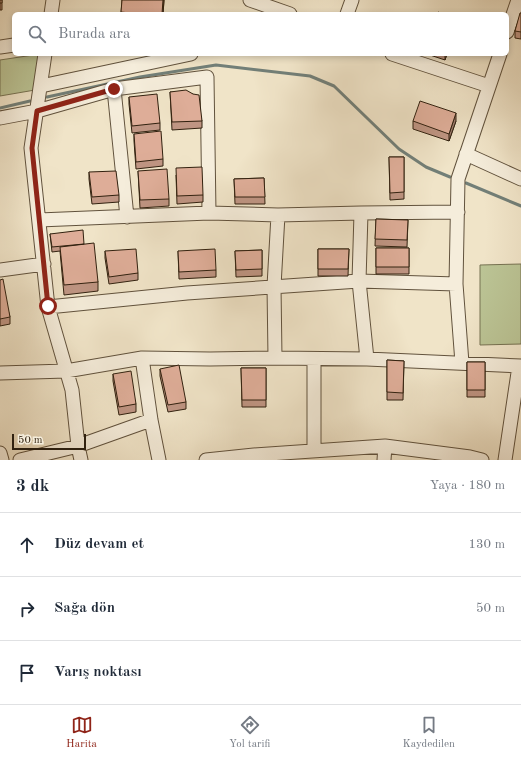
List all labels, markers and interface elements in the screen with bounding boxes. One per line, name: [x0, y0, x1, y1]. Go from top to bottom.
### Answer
search box: [12, 12, 509, 56]
icon: search: [26, 23, 48, 45]
text: Burada ara: [58, 27, 130, 42]
route end: [105, 80, 123, 98]
route start: [39, 297, 57, 315]
scale bar: [12, 432, 86, 451]
text: 50 m: [18, 435, 43, 446]
text: 3 dk: [16, 478, 49, 495]
text: Yaya · 180 m: [430, 479, 505, 492]
icon: ahead: [16, 534, 38, 556]
text: Düz devam et: [54, 537, 144, 552]
text: 130 m: [468, 538, 505, 551]
icon: right: [16, 598, 38, 620]
text: Sağa dön: [54, 601, 115, 616]
text: 50 m: [476, 602, 505, 615]
icon: arrive: [16, 662, 38, 684]
text: Varış noktası: [54, 665, 142, 680]
tab: Harita: [66, 714, 97, 752]
tab: Yol tarifi: [229, 714, 270, 752]
tab: Kaydedilen: [403, 714, 455, 752]

